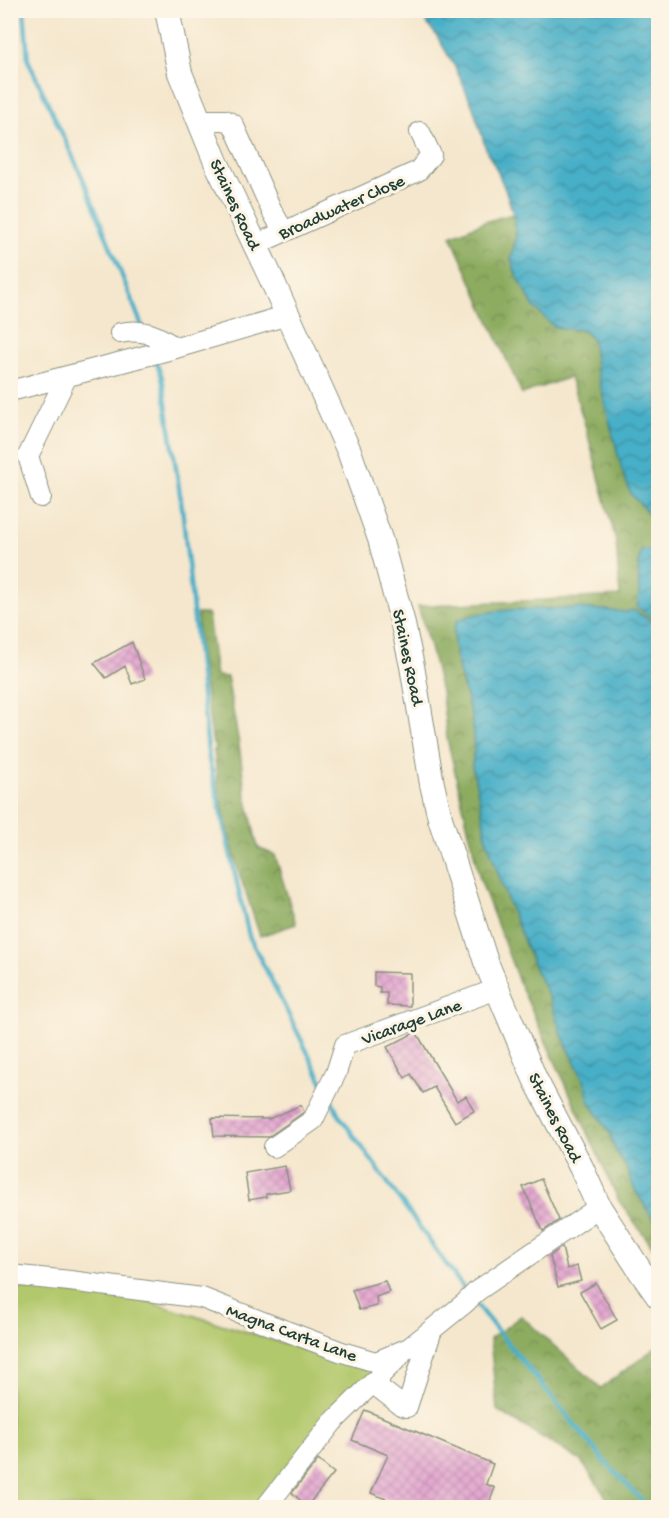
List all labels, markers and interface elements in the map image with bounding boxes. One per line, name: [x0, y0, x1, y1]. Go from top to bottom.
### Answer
street label: Staines Road: [204, 156, 264, 255]
street label: Broadwater Close: [275, 171, 409, 246]
street label: Staines Road: [386, 608, 427, 709]
street label: Vicarage Lane: [358, 995, 465, 1051]
street label: Staines Road: [522, 1070, 586, 1168]
street label: Magna Carta Lane: [223, 1301, 360, 1368]

